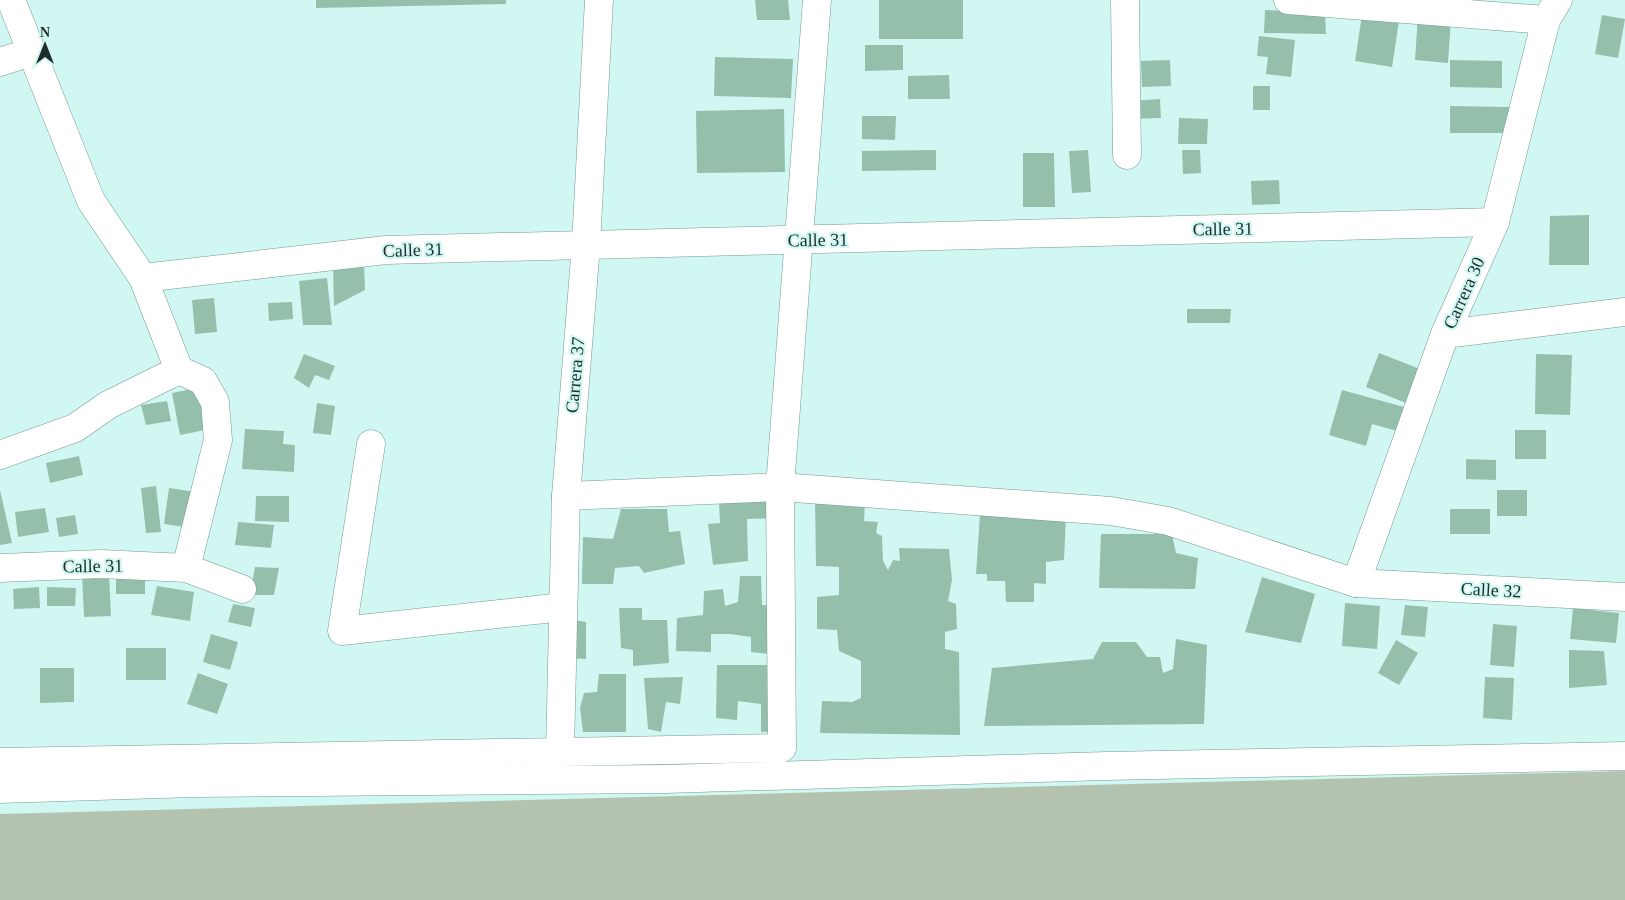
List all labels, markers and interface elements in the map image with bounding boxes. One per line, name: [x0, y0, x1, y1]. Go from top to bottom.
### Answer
north arrow: [20, 20, 70, 70]
text: N: [40, 25, 50, 40]
street label: Calle 31: [1193, 218, 1253, 240]
street label: Calle 31: [788, 229, 848, 251]
street label: Calle 31: [382, 239, 444, 261]
street label: Carrera 30: [1439, 254, 1489, 332]
street label: Carrera 37: [562, 336, 588, 414]
street label: Calle 31: [63, 555, 123, 577]
street label: Calle 32: [1460, 578, 1522, 602]

